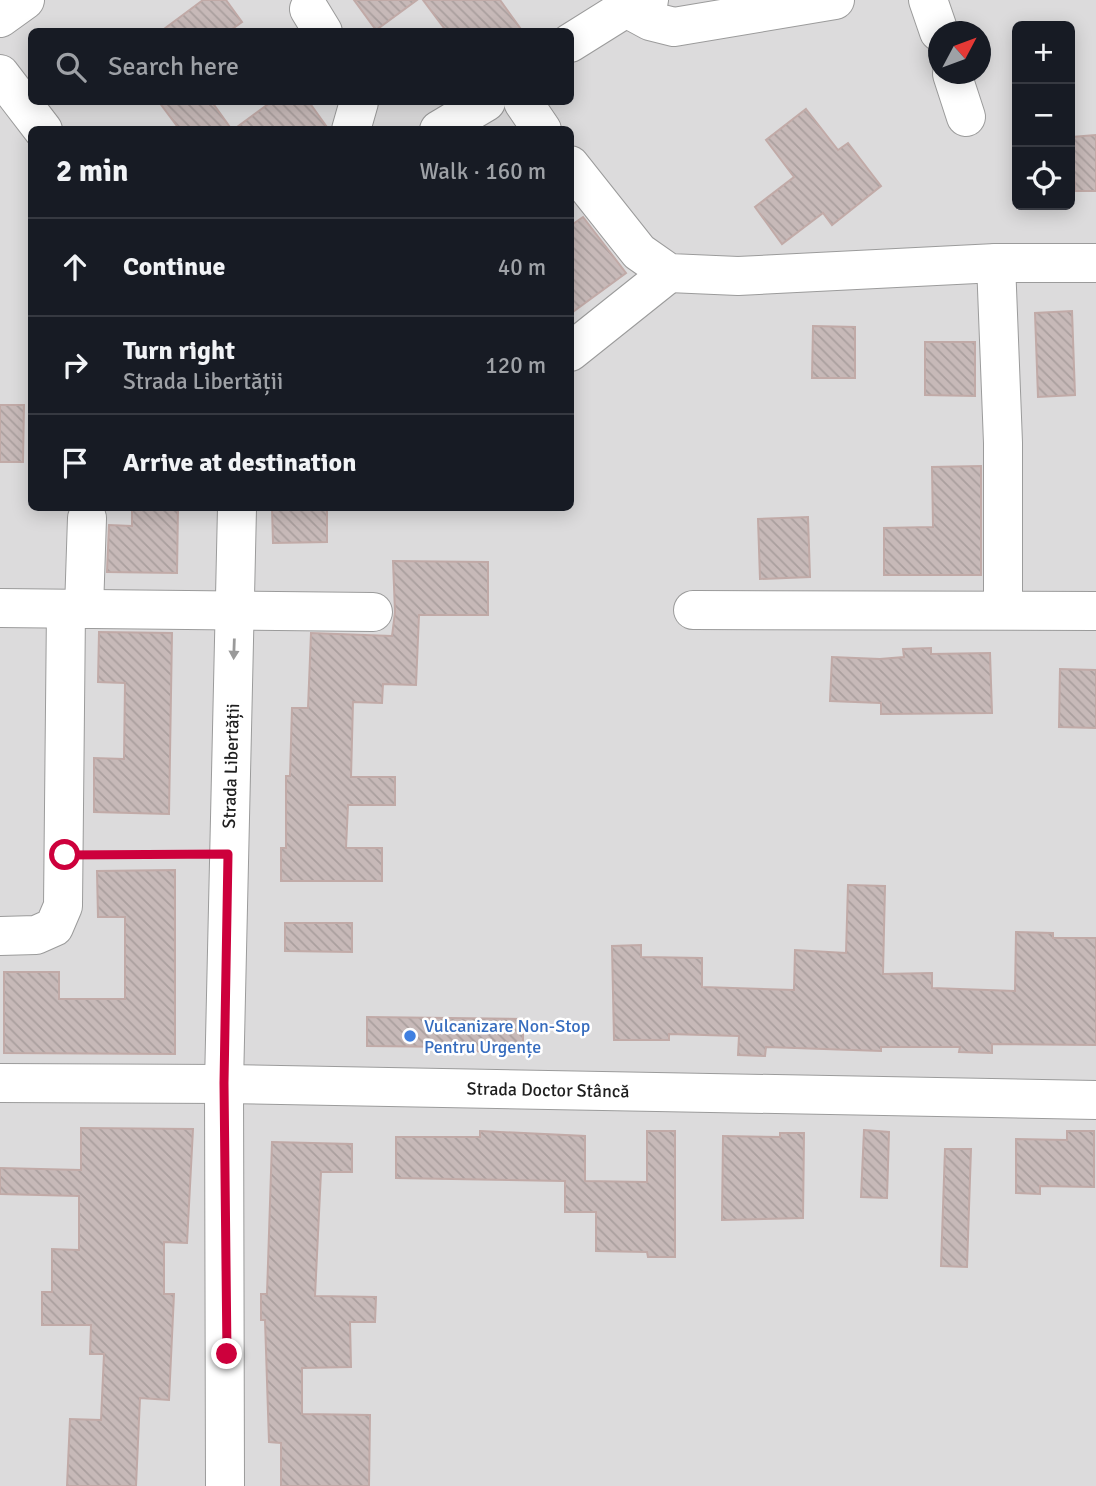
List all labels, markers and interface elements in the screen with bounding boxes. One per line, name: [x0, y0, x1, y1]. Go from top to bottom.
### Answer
north arrow: [928, 21, 991, 84]
map controls: [1012, 21, 1075, 210]
button: +: [1012, 21, 1075, 84]
search box: [28, 28, 574, 105]
icon: search: [52, 48, 90, 86]
text: Search here: [108, 51, 239, 83]
button: −: [1012, 84, 1075, 147]
button: locate: [1012, 147, 1075, 210]
text: 2 min: [56, 153, 128, 190]
text: Walk · 160 m: [420, 157, 546, 186]
icon: ahead: [56, 248, 94, 286]
text: Continue: [123, 251, 225, 283]
text: 40 m: [498, 253, 546, 282]
text: Turn right: [123, 335, 235, 367]
icon: right: [56, 346, 94, 384]
text: 120 m: [485, 351, 546, 380]
text: Strada Libertății: [123, 367, 283, 396]
icon: arrive: [56, 444, 94, 482]
text: Arrive at destination: [123, 447, 356, 479]
one-way arrow: [229, 638, 240, 660]
street label: Strada Libertății: [218, 703, 244, 829]
route start: [49, 839, 80, 870]
place label: Vulcanizare Non-Stop Pentru Urgențe: [424, 1015, 590, 1058]
marker: Vulcanizare Non-Stop Pentru Urgențe: [402, 1028, 418, 1044]
street label: Strada Doctor Stâncă: [466, 1078, 630, 1102]
route end: [211, 1338, 242, 1369]

